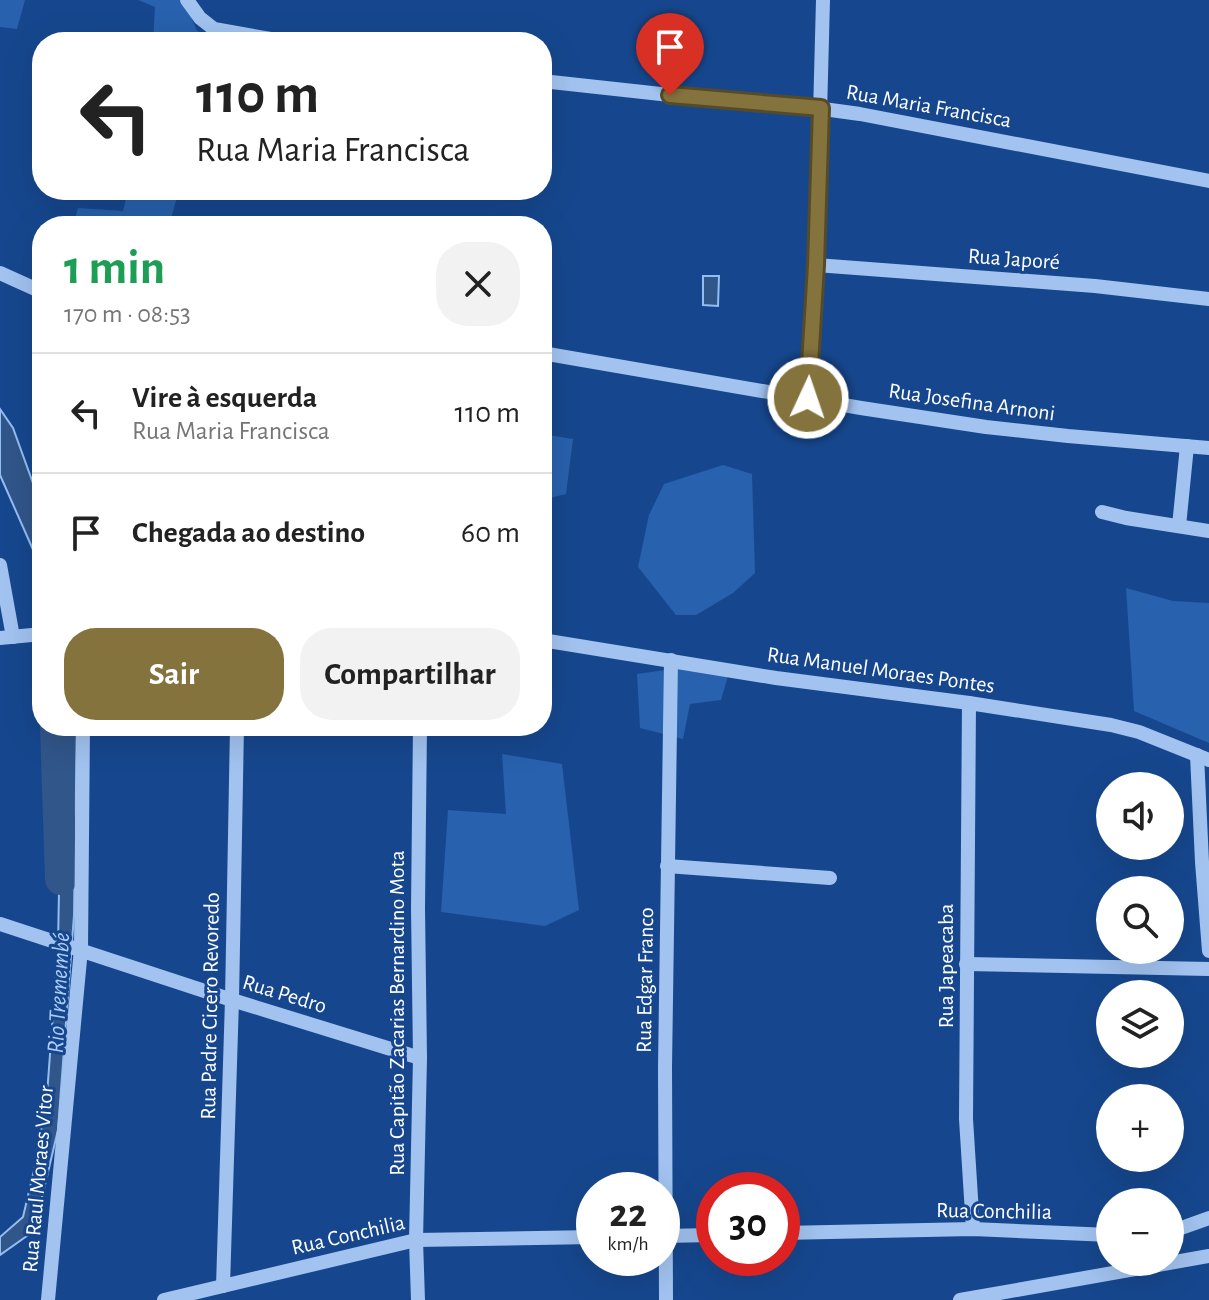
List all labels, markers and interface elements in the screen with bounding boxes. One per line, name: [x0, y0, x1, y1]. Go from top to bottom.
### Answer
pin: [636, 13, 704, 95]
icon: arrive: [648, 25, 692, 69]
icon: left: [64, 64, 168, 168]
text: 110 m: [196, 67, 319, 123]
street label: Rua Maria Francisca: [845, 81, 1013, 131]
text: Rua Maria Francisca: [196, 132, 470, 168]
button: close: [436, 242, 520, 326]
text: 1 min: [64, 245, 165, 293]
street label: Rua Japoré: [967, 245, 1061, 273]
text: 170 m · 08:53: [64, 301, 191, 327]
position arrow: [766, 356, 850, 440]
street label: Rua Josefina Arnoni: [887, 379, 1056, 425]
text: Vire à esquerda: [132, 383, 317, 413]
icon: left: [64, 391, 108, 435]
text: 110 m: [455, 398, 520, 428]
text: Rua Maria Francisca: [132, 418, 330, 444]
icon: arrive: [64, 511, 108, 555]
text: Chegada ao destino: [132, 518, 365, 548]
text: 60 m: [461, 518, 520, 548]
button: Sair: [64, 628, 284, 720]
button: Compartilhar: [300, 628, 520, 720]
street label: Rua Manuel Moraes Pontes: [766, 643, 996, 697]
map controls: [1096, 772, 1184, 1276]
button: sound: [1096, 772, 1184, 860]
street label: Rua Capitão Zacarias Bernardino Mota: [386, 850, 408, 1176]
button: search: [1096, 876, 1184, 964]
street label: Rua Padre Cicero Revoredo: [197, 892, 223, 1120]
street label: Rua Japeacaba: [935, 904, 957, 1028]
street label: Rua Edgar Franco: [633, 907, 657, 1053]
water label: Rio Tremembé: [44, 932, 74, 1054]
street label: Rua Pedro: [240, 971, 329, 1017]
button: layers: [1096, 980, 1184, 1068]
button: +: [1096, 1084, 1184, 1172]
street label: Rua Raul Moraes Vitor: [19, 1085, 57, 1273]
speed limit sign: 30: [696, 1172, 800, 1276]
button: −: [1096, 1188, 1184, 1276]
text: 22: [609, 1194, 647, 1234]
street label: Rua Conchilia: [936, 1199, 1052, 1223]
street label: Rua Conchilia: [289, 1211, 407, 1259]
text: km/h: [607, 1234, 649, 1254]

